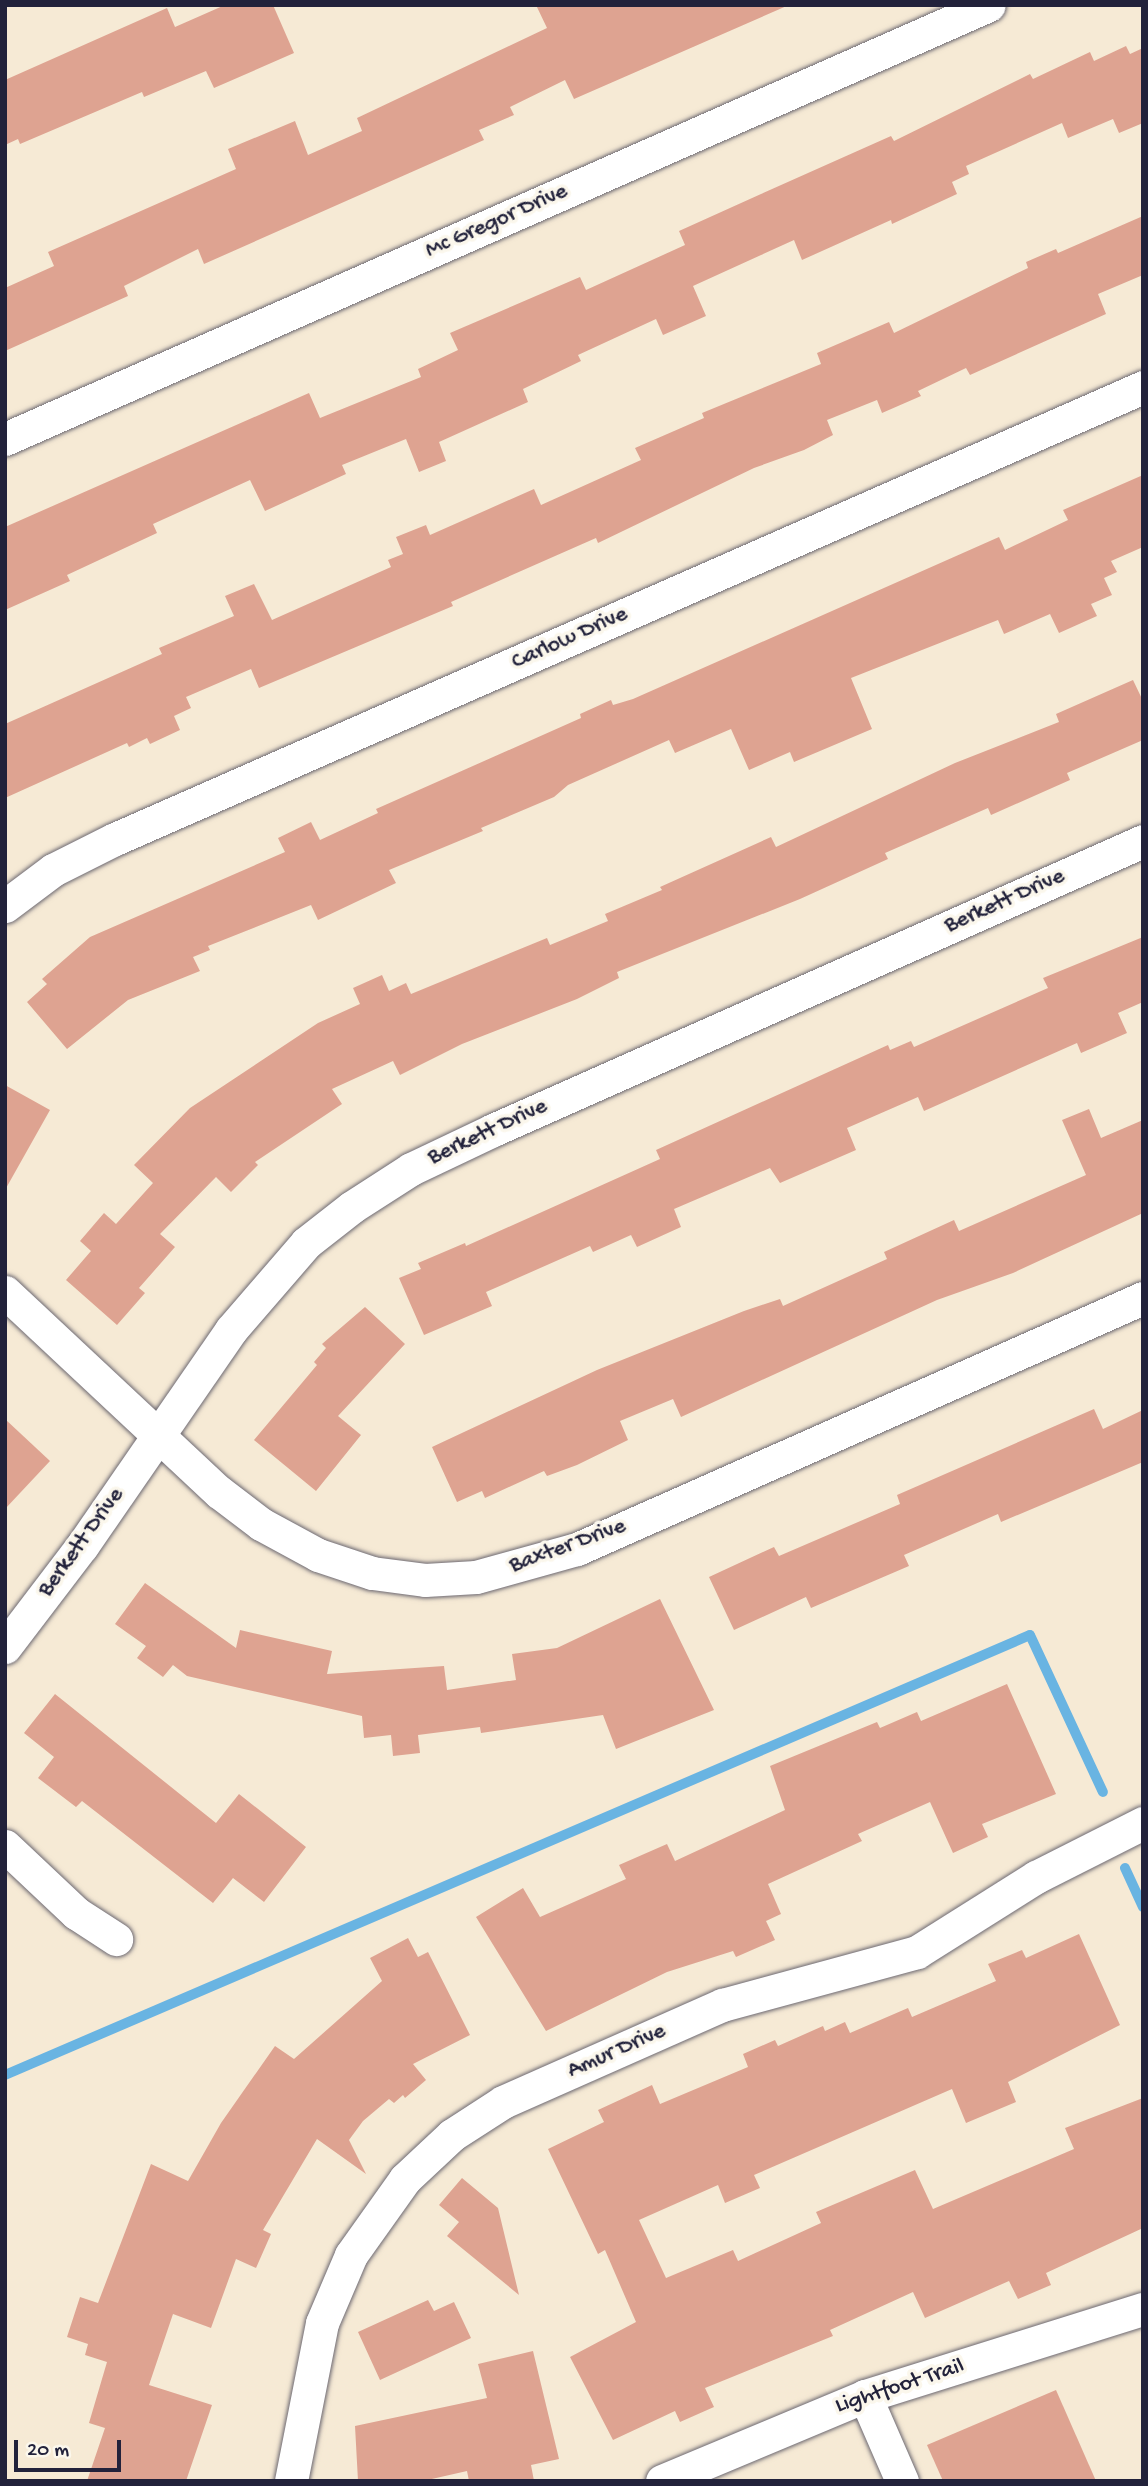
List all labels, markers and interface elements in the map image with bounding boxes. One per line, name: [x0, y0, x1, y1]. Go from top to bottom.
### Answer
street label: Mc Gregor Drive: [422, 178, 572, 266]
street label: Carlow Drive: [508, 601, 632, 677]
street label: Berkett Drive: [941, 863, 1069, 941]
street label: Berkett Drive: [424, 1093, 552, 1173]
street label: Berkett Drive: [33, 1483, 131, 1603]
street label: Baxter Drive: [506, 1513, 630, 1581]
street label: Amur Drive: [564, 2018, 670, 2086]
street label: Lightfoot Trail: [832, 2353, 968, 2421]
scale bar: [18, 2426, 124, 2470]
text: 20 m: [27, 2439, 69, 2464]

